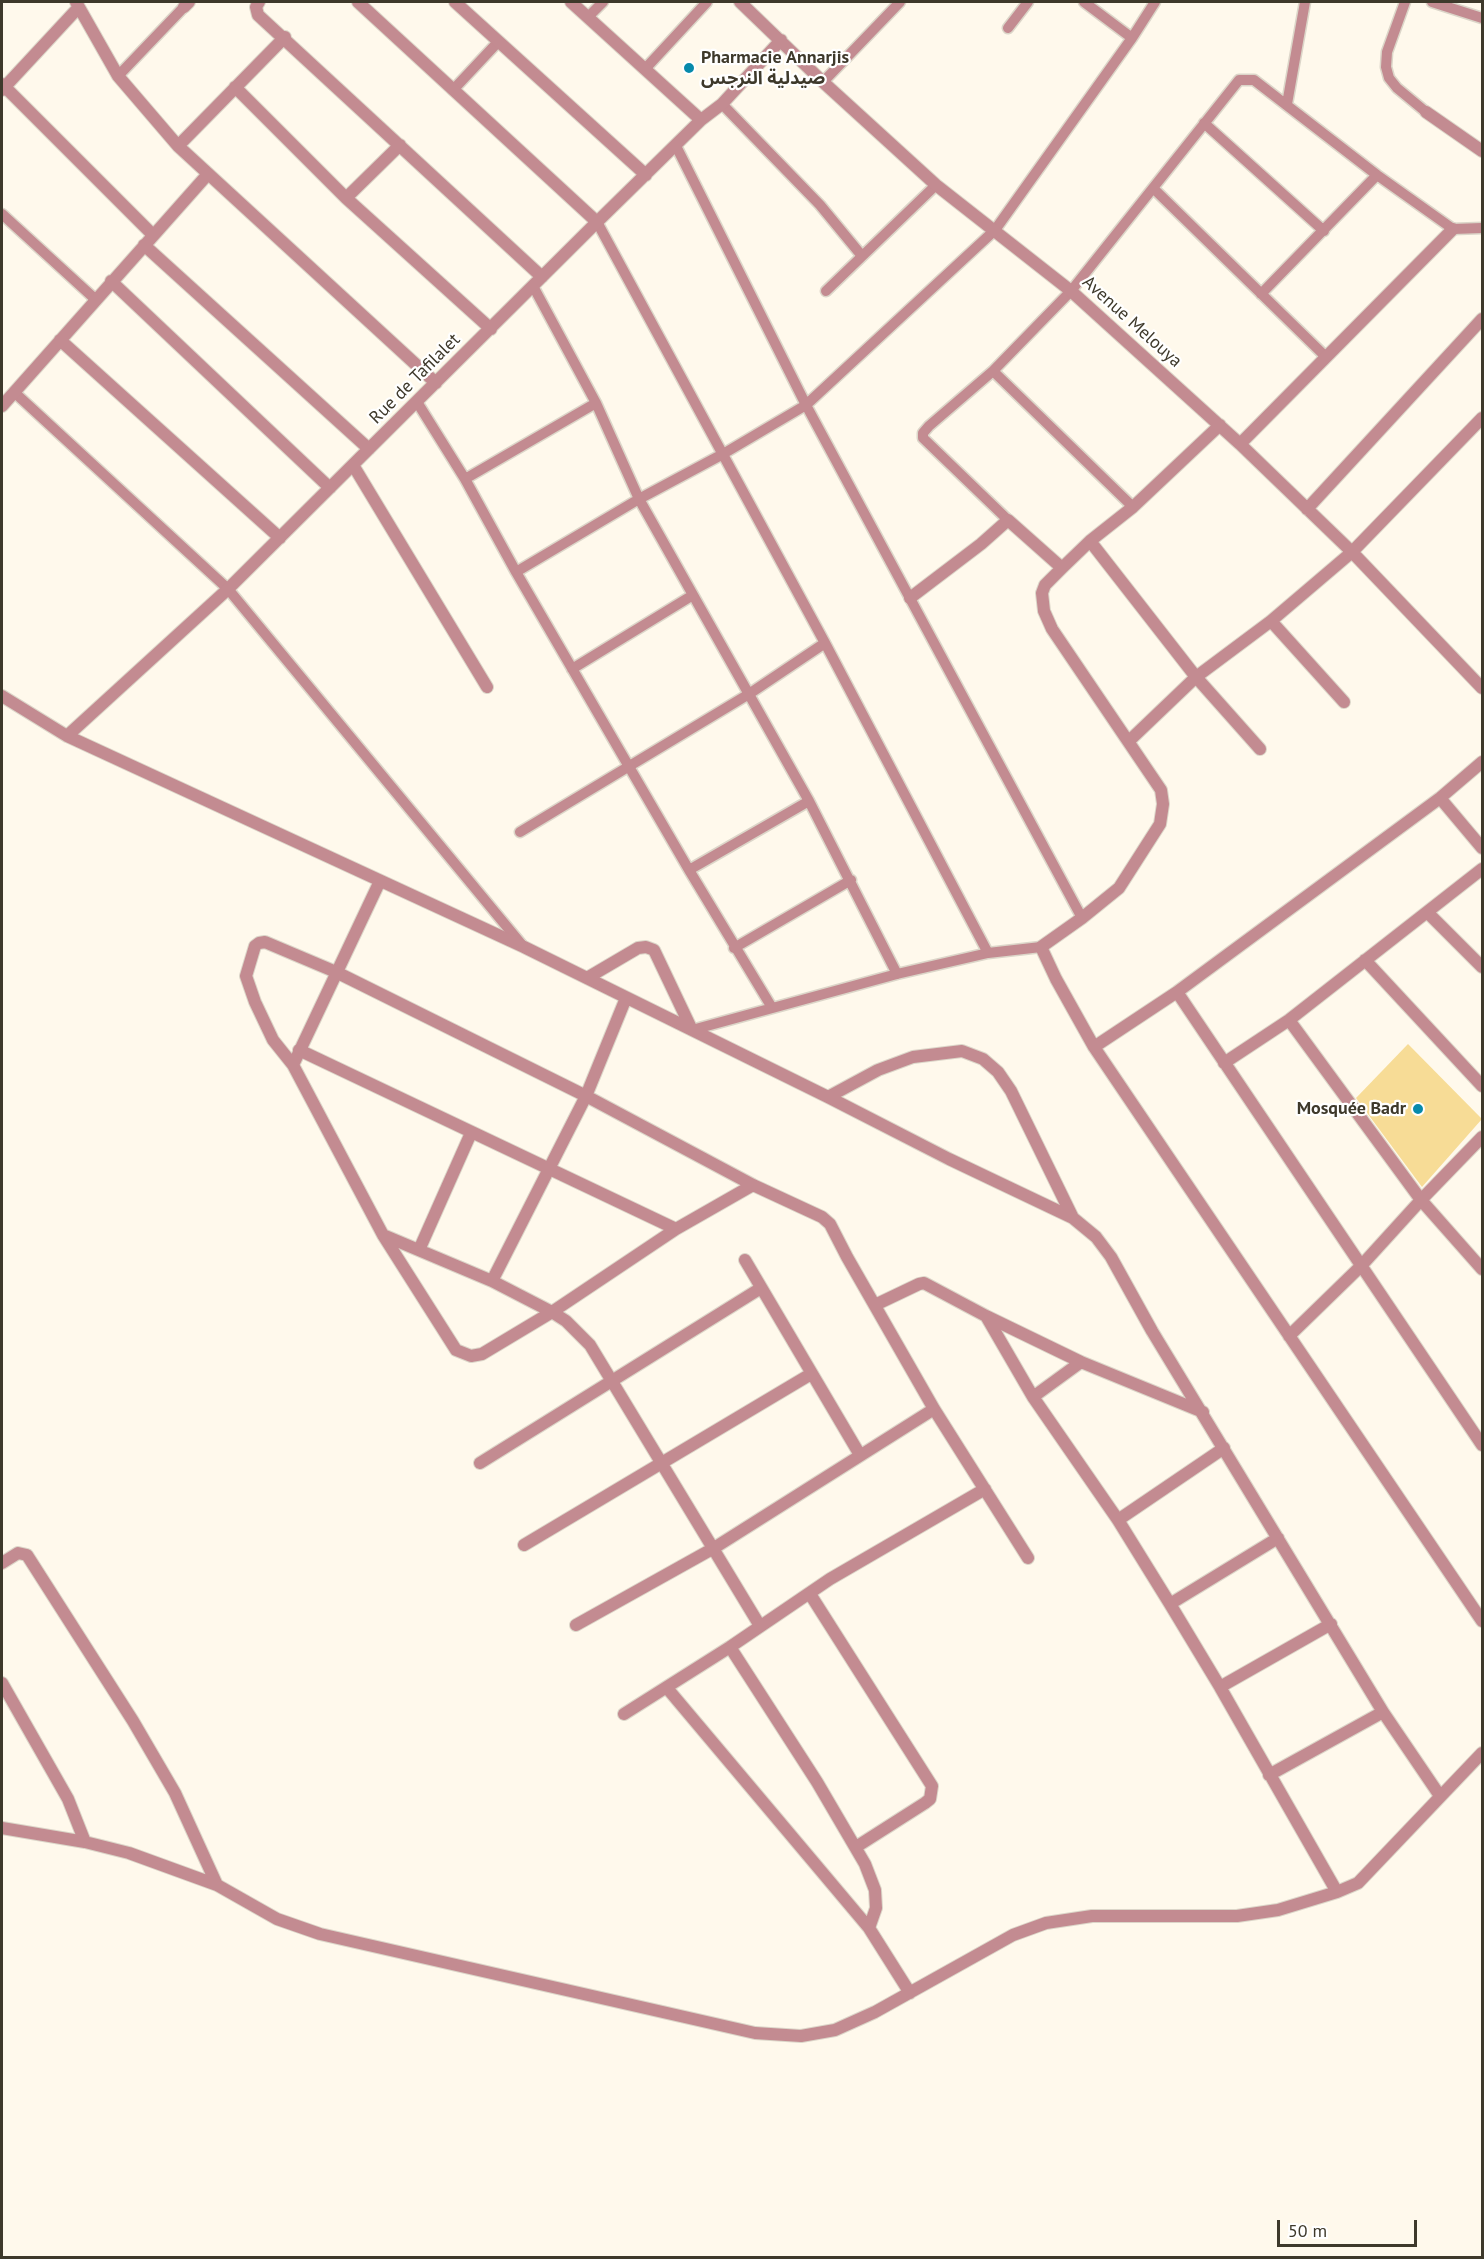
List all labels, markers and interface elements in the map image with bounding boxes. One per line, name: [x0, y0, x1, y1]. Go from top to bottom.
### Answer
place label: Pharmacie Annarjis صيدلية النرجس: [701, 47, 849, 90]
marker: Pharmacie Annarjis صيدلية النرجس: [682, 61, 696, 75]
street label: Avenue Melouya: [1078, 272, 1186, 372]
street label: Rue de Tafilalet: [365, 329, 465, 429]
place label: Mosquée Badr: [1297, 1098, 1406, 1120]
marker: Mosquée Badr: [1411, 1102, 1425, 1116]
scale bar: [1280, 2208, 1420, 2246]
text: 50 m: [1288, 2219, 1327, 2242]

